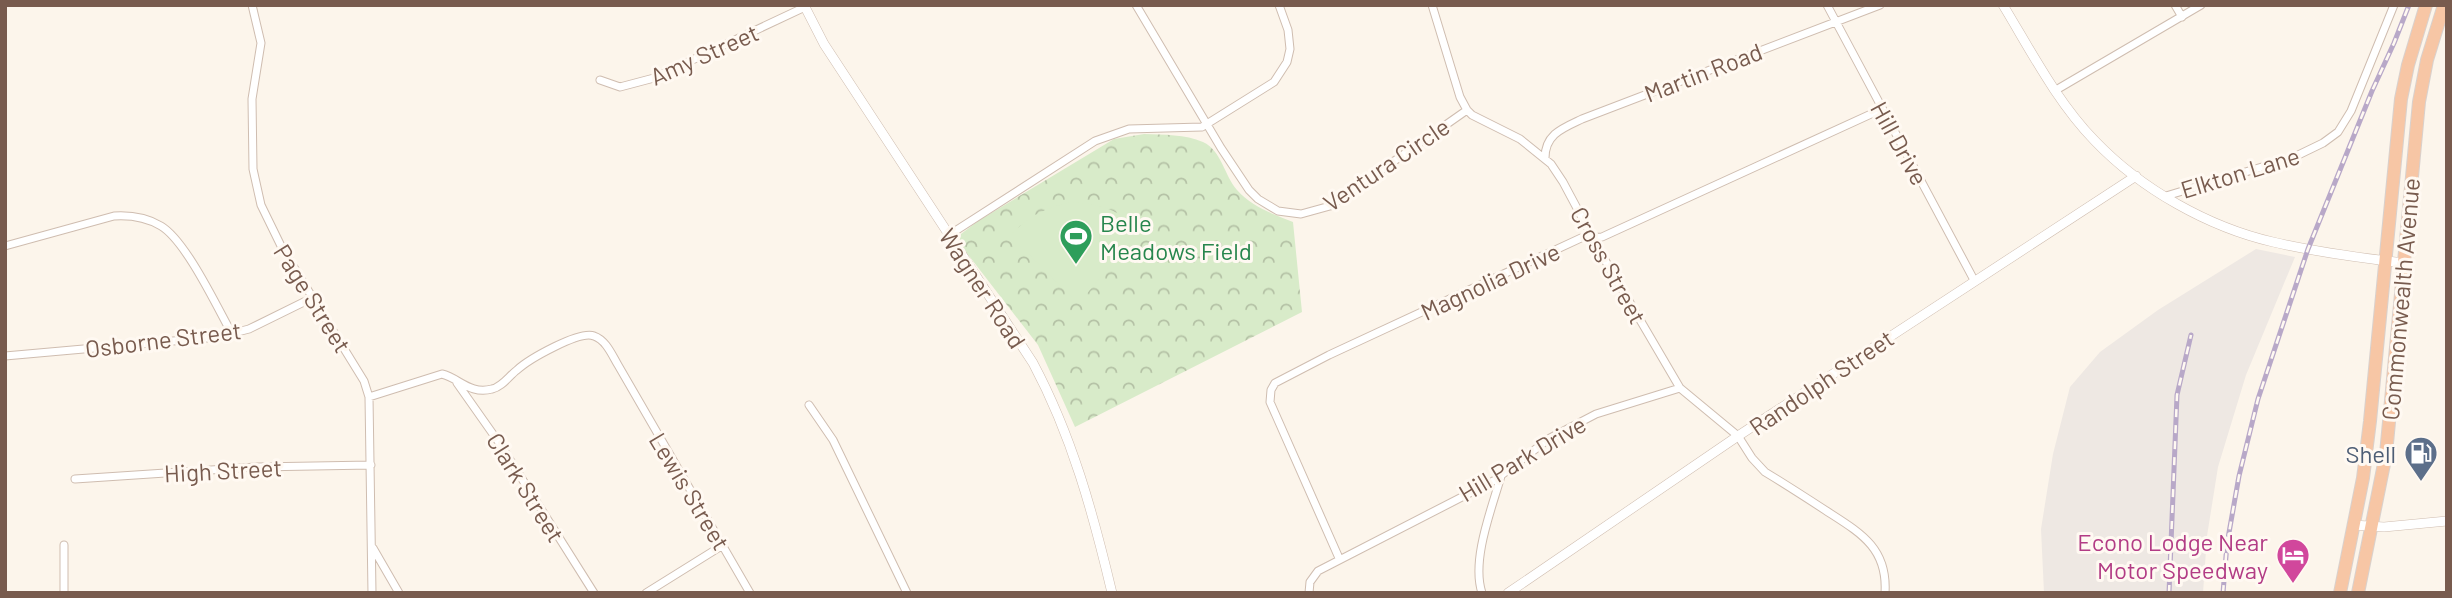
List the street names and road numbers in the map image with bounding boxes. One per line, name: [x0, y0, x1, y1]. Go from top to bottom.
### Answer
street label: Amy Street: [645, 17, 763, 91]
street label: Martin Road: [1640, 36, 1766, 108]
street label: Hill Drive: [1865, 96, 1935, 190]
street label: Ventura Circle: [1317, 111, 1455, 217]
street label: Elkton Lane: [2177, 140, 2303, 204]
street label: Commonwealth Avenue: [2375, 177, 2425, 421]
street label: Cross Street: [1565, 201, 1653, 329]
street label: Wagner Road: [933, 223, 1033, 353]
street label: Magnolia Drive: [1416, 236, 1564, 326]
street label: Page Street: [268, 238, 358, 358]
street label: Osborne Street: [83, 315, 243, 363]
street label: Randolph Street: [1743, 323, 1899, 441]
street label: Hill Park Drive: [1453, 409, 1591, 507]
street label: Clark Street: [481, 427, 571, 547]
street label: Lewis Street: [644, 427, 736, 555]
street label: High Street: [163, 452, 283, 488]

